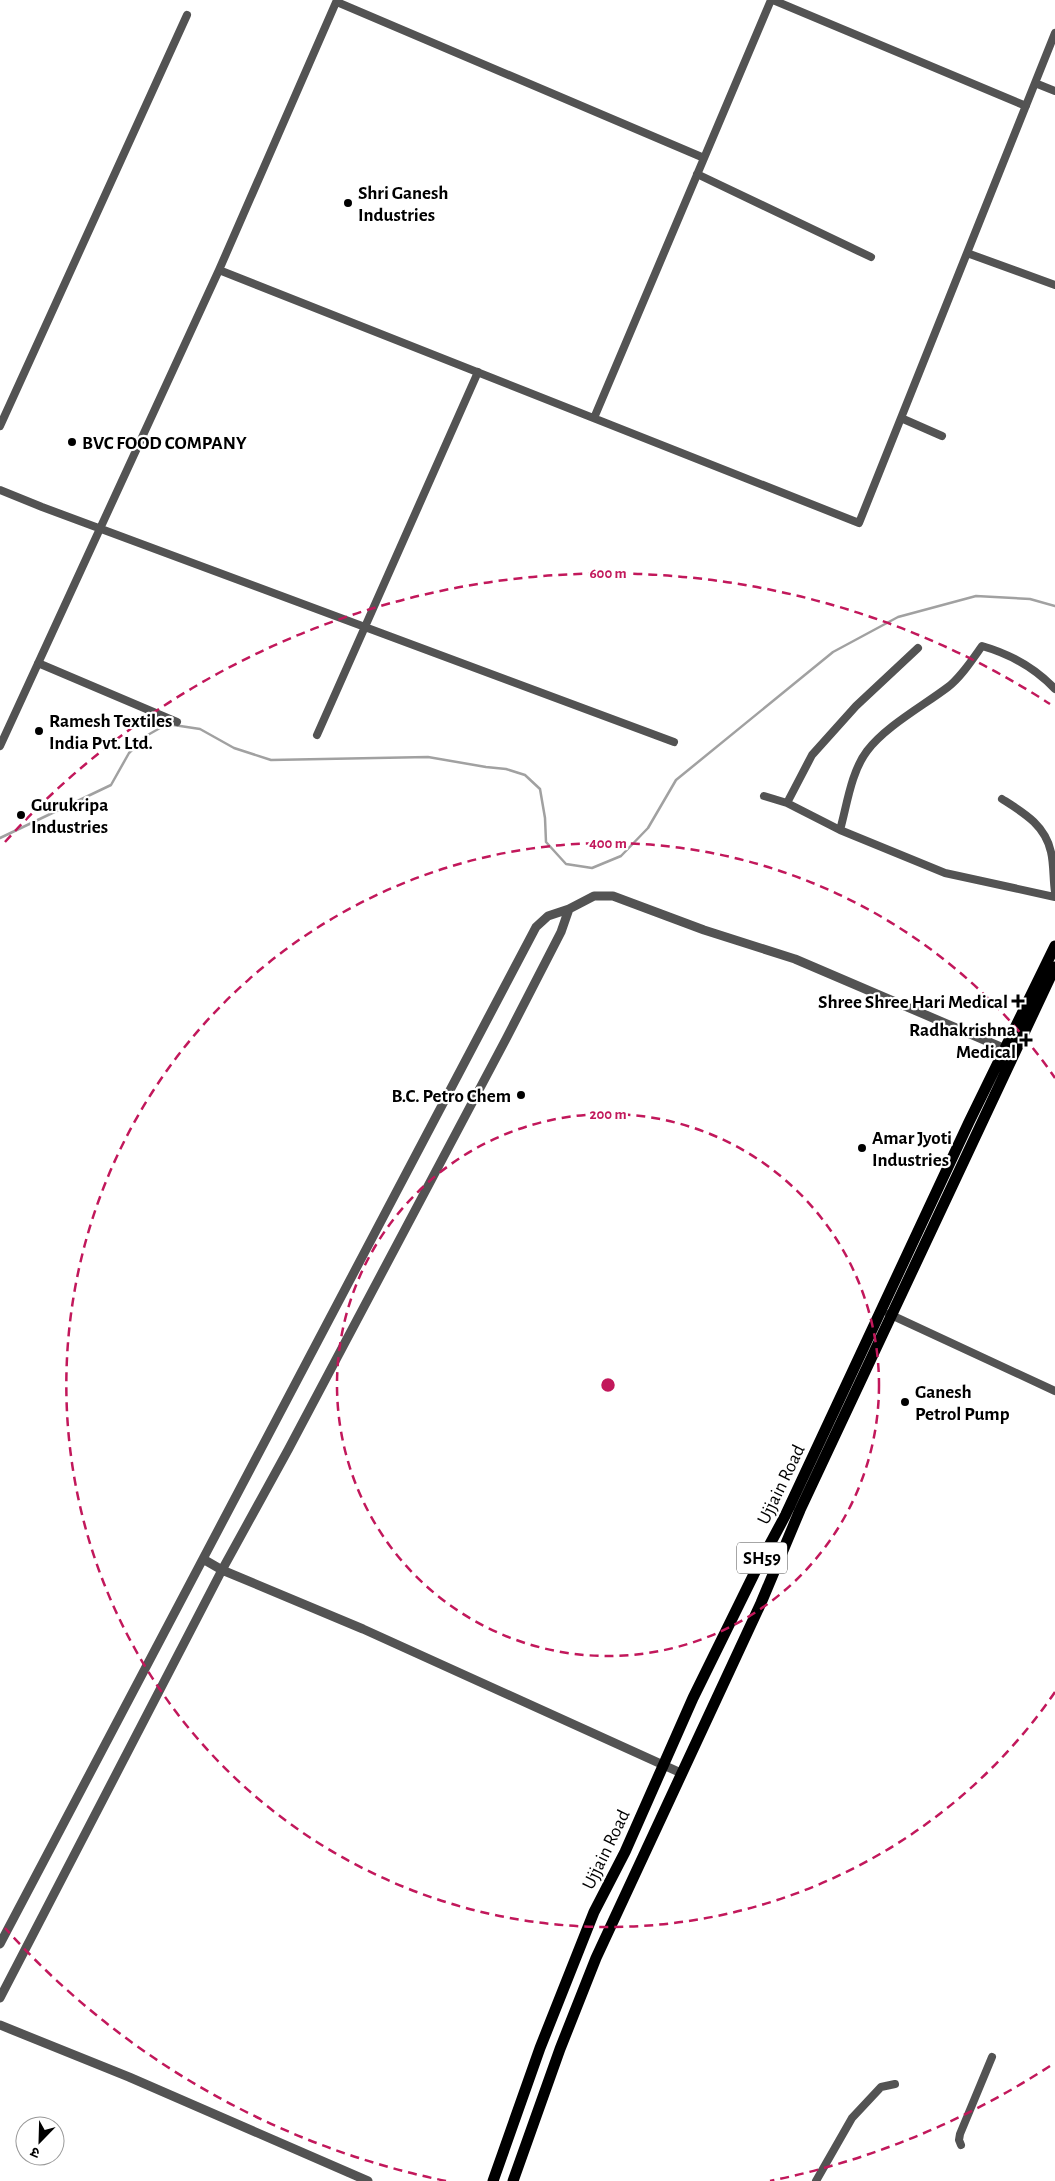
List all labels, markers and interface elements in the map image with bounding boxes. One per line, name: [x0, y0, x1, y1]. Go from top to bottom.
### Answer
place label: Shri Ganesh Industries: [358, 184, 448, 225]
marker: Shri Ganesh Industries: [342, 197, 354, 209]
place label: BVC FOOD COMPANY: [82, 434, 247, 453]
marker: BVC FOOD COMPANY: [66, 436, 78, 448]
text: 600 m: [589, 566, 627, 581]
place label: Ramesh Textiles India Pvt. Ltd.: [49, 712, 172, 753]
marker: Ramesh Textiles India Pvt. Ltd.: [33, 725, 45, 737]
place label: Gurukripa Industries: [31, 796, 108, 837]
marker: Gurukripa Industries: [15, 809, 27, 821]
text: 400 m: [589, 836, 627, 851]
place label: Shree Shree Hari Medical: [818, 993, 1008, 1012]
marker: Shree Shree Hari Medical: [1012, 995, 1024, 1007]
place label: Radhakrishna Medical: [909, 1021, 1016, 1062]
marker: Radhakrishna Medical: [1020, 1034, 1032, 1046]
place label: B.C. Petro Chem: [391, 1087, 511, 1106]
marker: B.C. Petro Chem: [515, 1089, 527, 1101]
text: 200 m: [589, 1107, 627, 1122]
place label: Amar Jyoti Industries: [872, 1129, 952, 1170]
marker: Amar Jyoti Industries: [856, 1142, 868, 1154]
centre of rings: [599, 1376, 617, 1394]
place label: Ganesh Petrol Pump: [915, 1383, 1010, 1424]
marker: Ganesh Petrol Pump: [899, 1396, 911, 1408]
street label: Ujjain Road: [754, 1442, 809, 1528]
road number: SH59: [737, 1542, 787, 1574]
street label: Ujjain Road: [579, 1807, 634, 1893]
north arrow: [15, 2116, 65, 2166]
text: उ: [28, 2144, 42, 2160]

